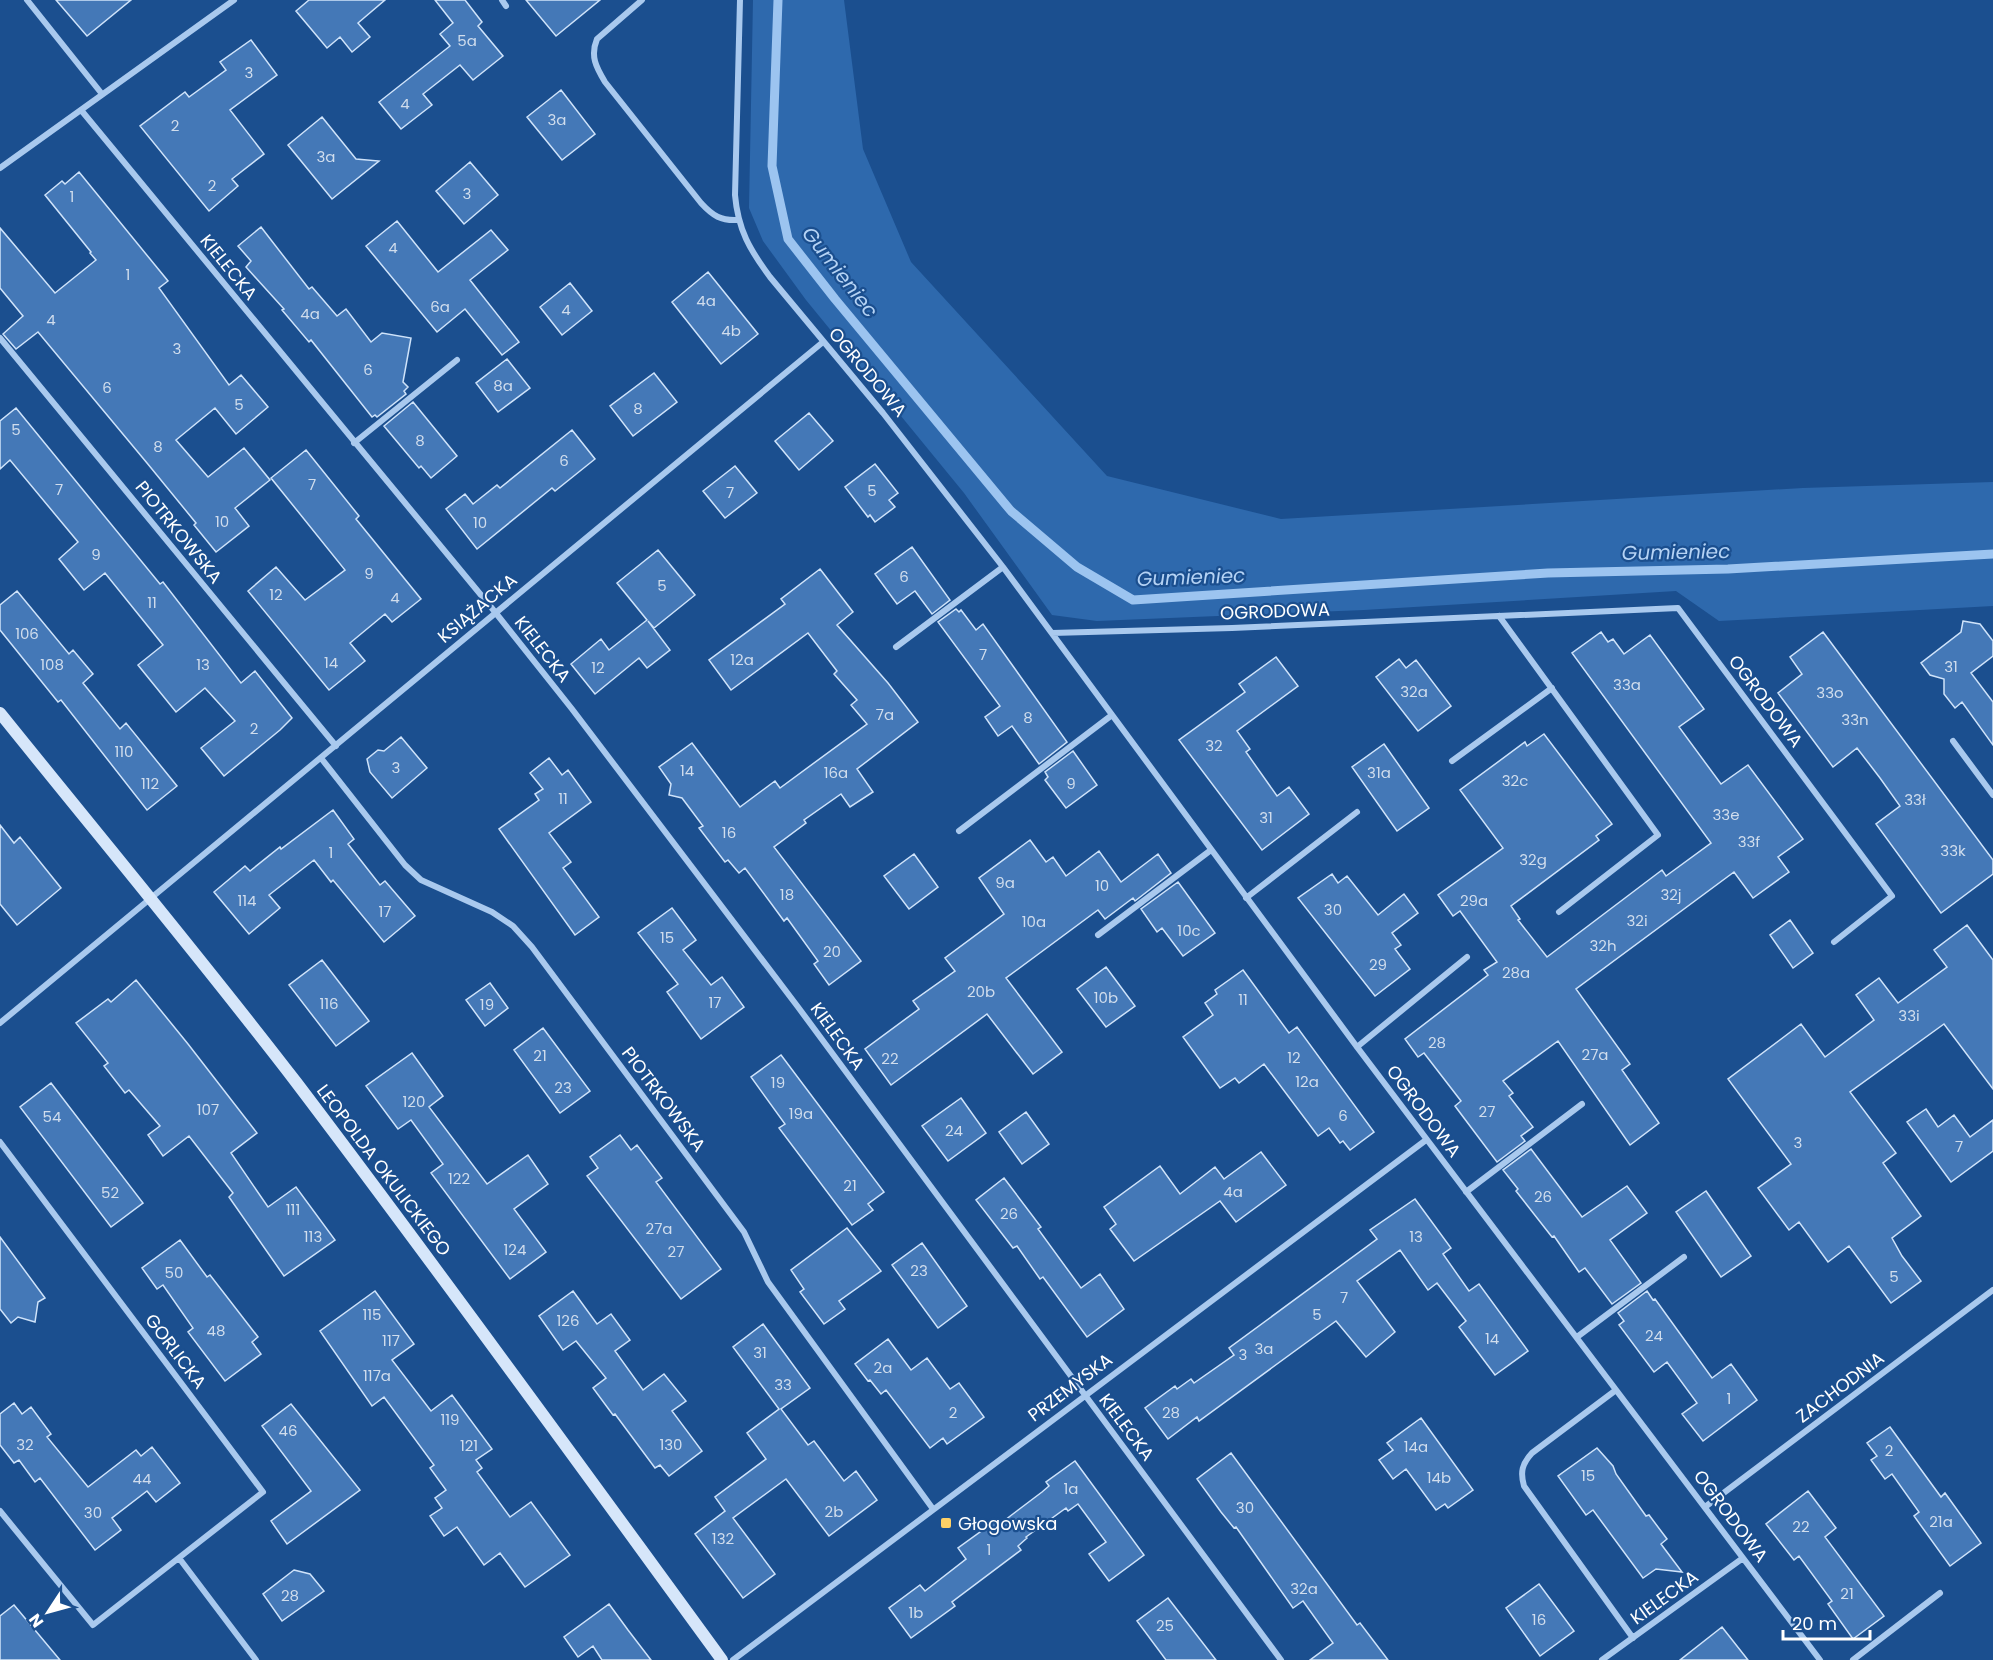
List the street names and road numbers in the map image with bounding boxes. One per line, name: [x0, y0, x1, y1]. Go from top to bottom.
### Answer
street label: KIELECKA: [195, 229, 263, 305]
street label: OGRODOWA: [823, 322, 913, 422]
street label: PIOTRKOWSKA: [130, 475, 228, 589]
street label: KSIĄŻACKA: [432, 567, 522, 649]
street label: OGRODOWA: [1220, 597, 1330, 625]
street label: KIELECKA: [509, 610, 577, 688]
street label: OGRODOWA: [1723, 650, 1809, 752]
street label: KIELECKA: [805, 997, 871, 1075]
street label: PIOTRKOWSKA: [616, 1041, 712, 1157]
street label: OGRODOWA: [1381, 1060, 1467, 1162]
street label: LEOPOLDA OKULICKIEGO: [311, 1079, 457, 1261]
street label: GORLICKA: [139, 1308, 213, 1394]
street label: ZACHODNIA: [1791, 1346, 1889, 1428]
street label: PRZEMYSKA: [1023, 1347, 1117, 1427]
street label: KIELECKA: [1093, 1388, 1161, 1466]
street label: OGRODOWA: [1688, 1465, 1774, 1567]
street label: KIELECKA: [1625, 1564, 1703, 1630]

